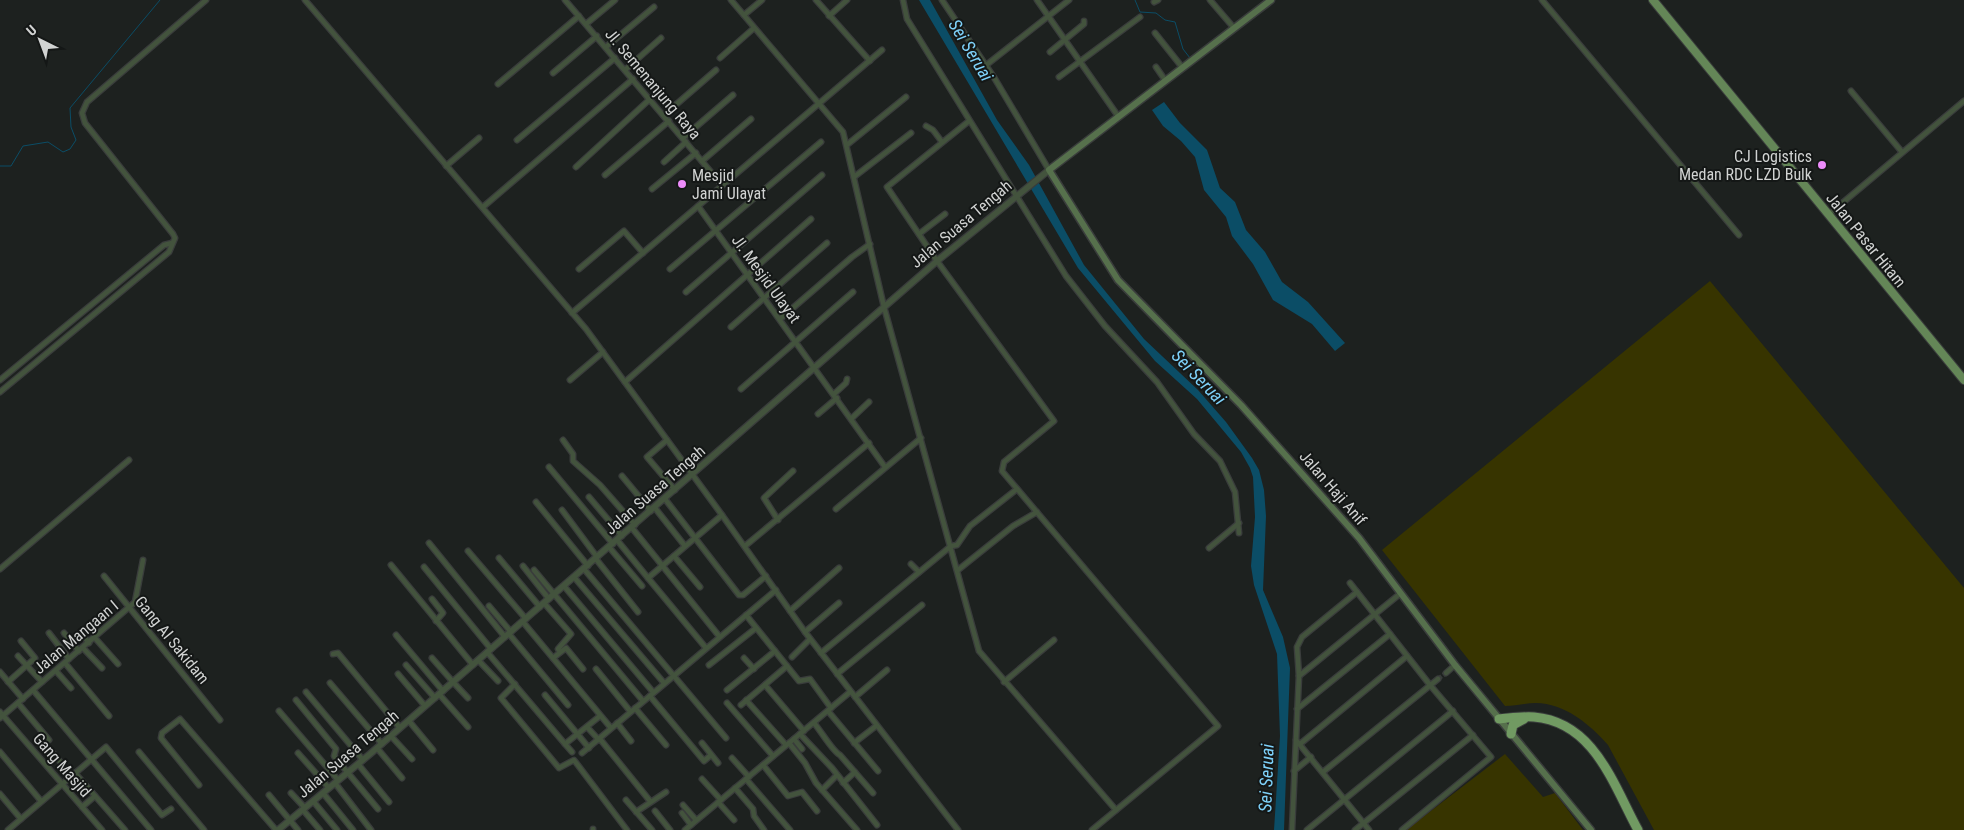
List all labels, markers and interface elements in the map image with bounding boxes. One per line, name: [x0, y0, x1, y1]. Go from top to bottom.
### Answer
north arrow: [15, 15, 65, 65]
water label: Sei Seruai: [944, 15, 998, 86]
text: U: [23, 22, 40, 39]
street label: Jl. Semenanjung Raya: [601, 25, 705, 143]
place label: CJ Logistics Medan RDC LZD Bulk: [1679, 147, 1813, 184]
marker: CJ Logistics Medan RDC LZD Bulk: [1816, 159, 1828, 171]
place label: Mesjid Jami Ulayat: [692, 166, 766, 203]
street label: Jalan Suasa Tengah: [907, 176, 1015, 272]
marker: Mesjid Jami Ulayat: [676, 178, 688, 190]
street label: Jalan Pasar Hitam: [1822, 189, 1910, 291]
street label: Jl. Mesjid Ulayat: [728, 231, 804, 327]
water label: Sei Seruai: [1168, 345, 1231, 410]
street label: Jalan Suasa Tengah: [601, 441, 709, 539]
street label: Jalan Haji Anif: [1296, 447, 1370, 529]
street label: Gang Al Sakidam: [131, 592, 213, 688]
street label: Jalan Mangaan I: [30, 596, 122, 678]
street label: Jalan Suasa Tengah: [294, 706, 402, 802]
street label: Gang Masjid: [29, 729, 95, 801]
water label: Sei Seruai: [1254, 742, 1278, 813]

